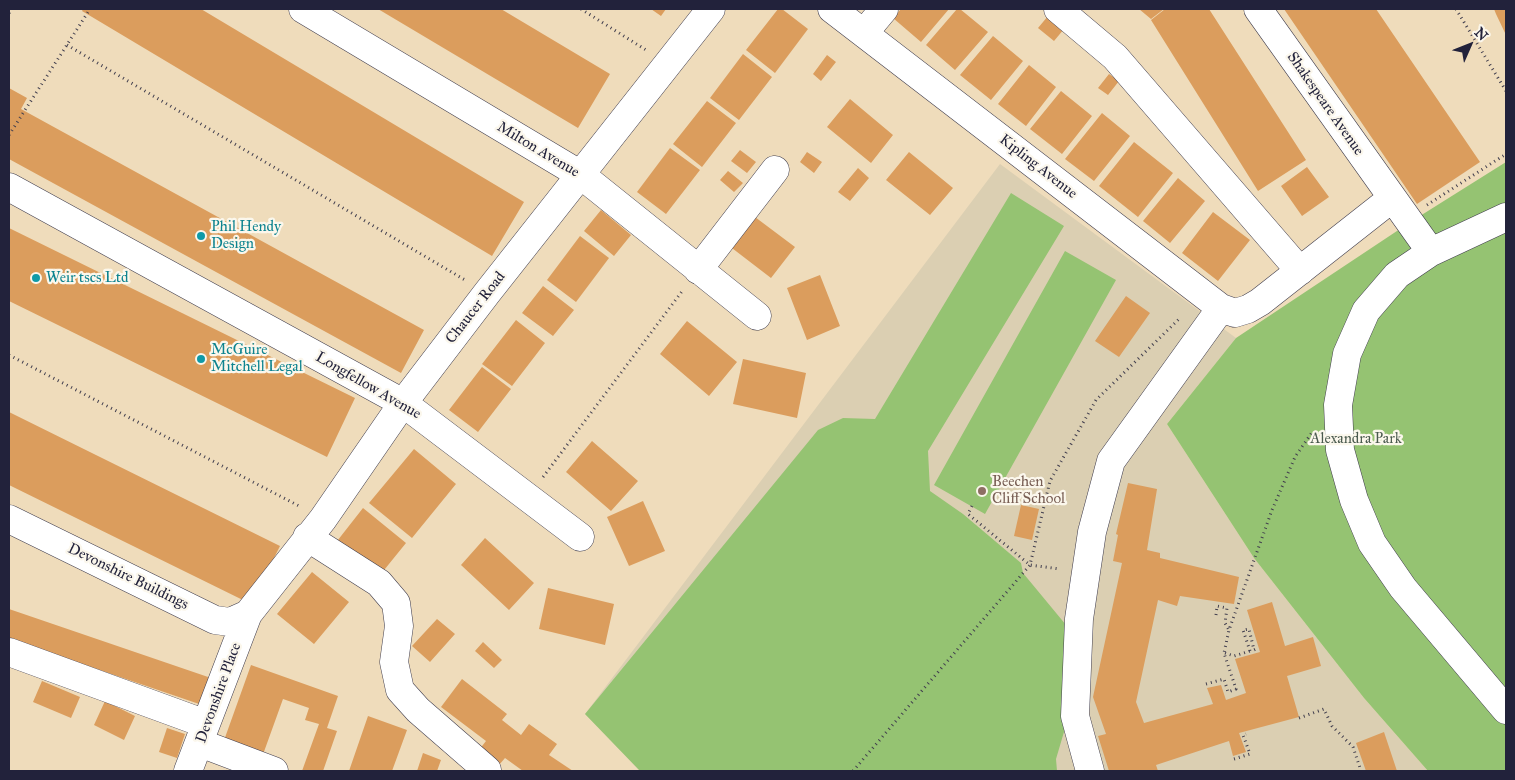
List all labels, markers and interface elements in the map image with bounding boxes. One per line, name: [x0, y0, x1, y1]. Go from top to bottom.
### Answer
north arrow: [1445, 20, 1495, 70]
text: N: [1471, 24, 1491, 44]
street label: Shakespeare Avenue: [1283, 49, 1367, 159]
street label: Milton Avenue: [494, 118, 582, 182]
street label: Kipling Avenue: [996, 131, 1080, 203]
place label: Phil Hendy Design: [211, 218, 281, 253]
marker: Phil Hendy Design: [195, 230, 207, 242]
street label: Chaucer Road: [442, 268, 510, 348]
place label: Weir tscs Ltd: [46, 269, 129, 287]
marker: Weir tscs Ltd: [30, 272, 42, 284]
place label: McGuire Mitchell Legal: [211, 341, 303, 376]
street label: Longfellow Avenue: [312, 349, 424, 423]
marker: McGuire Mitchell Legal: [195, 353, 207, 365]
park label: Alexandra Park: [1310, 430, 1402, 448]
place label: Beechen Cliff School: [992, 473, 1065, 508]
marker: Beechen Cliff School: [976, 485, 988, 497]
street label: Devonshire Buildings: [65, 540, 191, 614]
street label: Devonshire Place: [193, 640, 245, 746]

